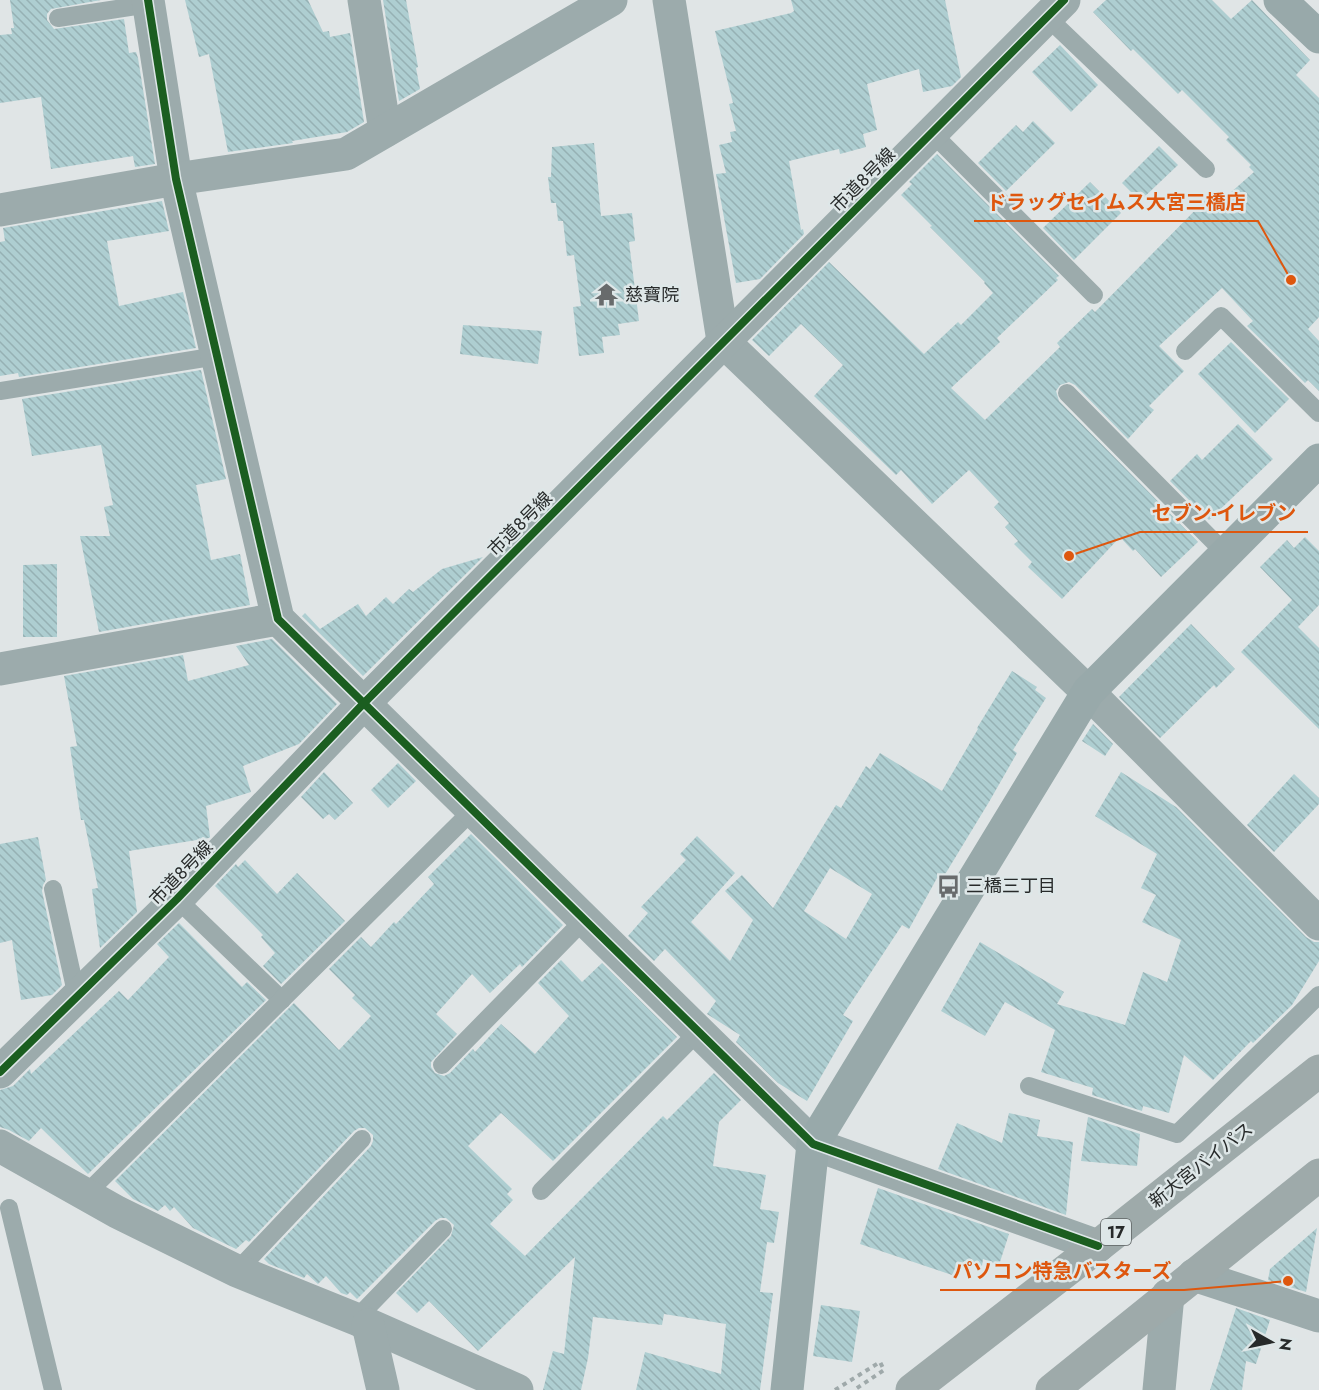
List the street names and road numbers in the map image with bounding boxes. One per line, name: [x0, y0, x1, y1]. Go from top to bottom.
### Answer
street label: 市道8号線: [825, 142, 901, 218]
street label: 市道8号線: [482, 486, 558, 562]
street label: 市道8号線: [143, 835, 219, 911]
street label: 新大宮バイパス: [1143, 1116, 1259, 1214]
road number: 17: [1101, 1219, 1131, 1245]

